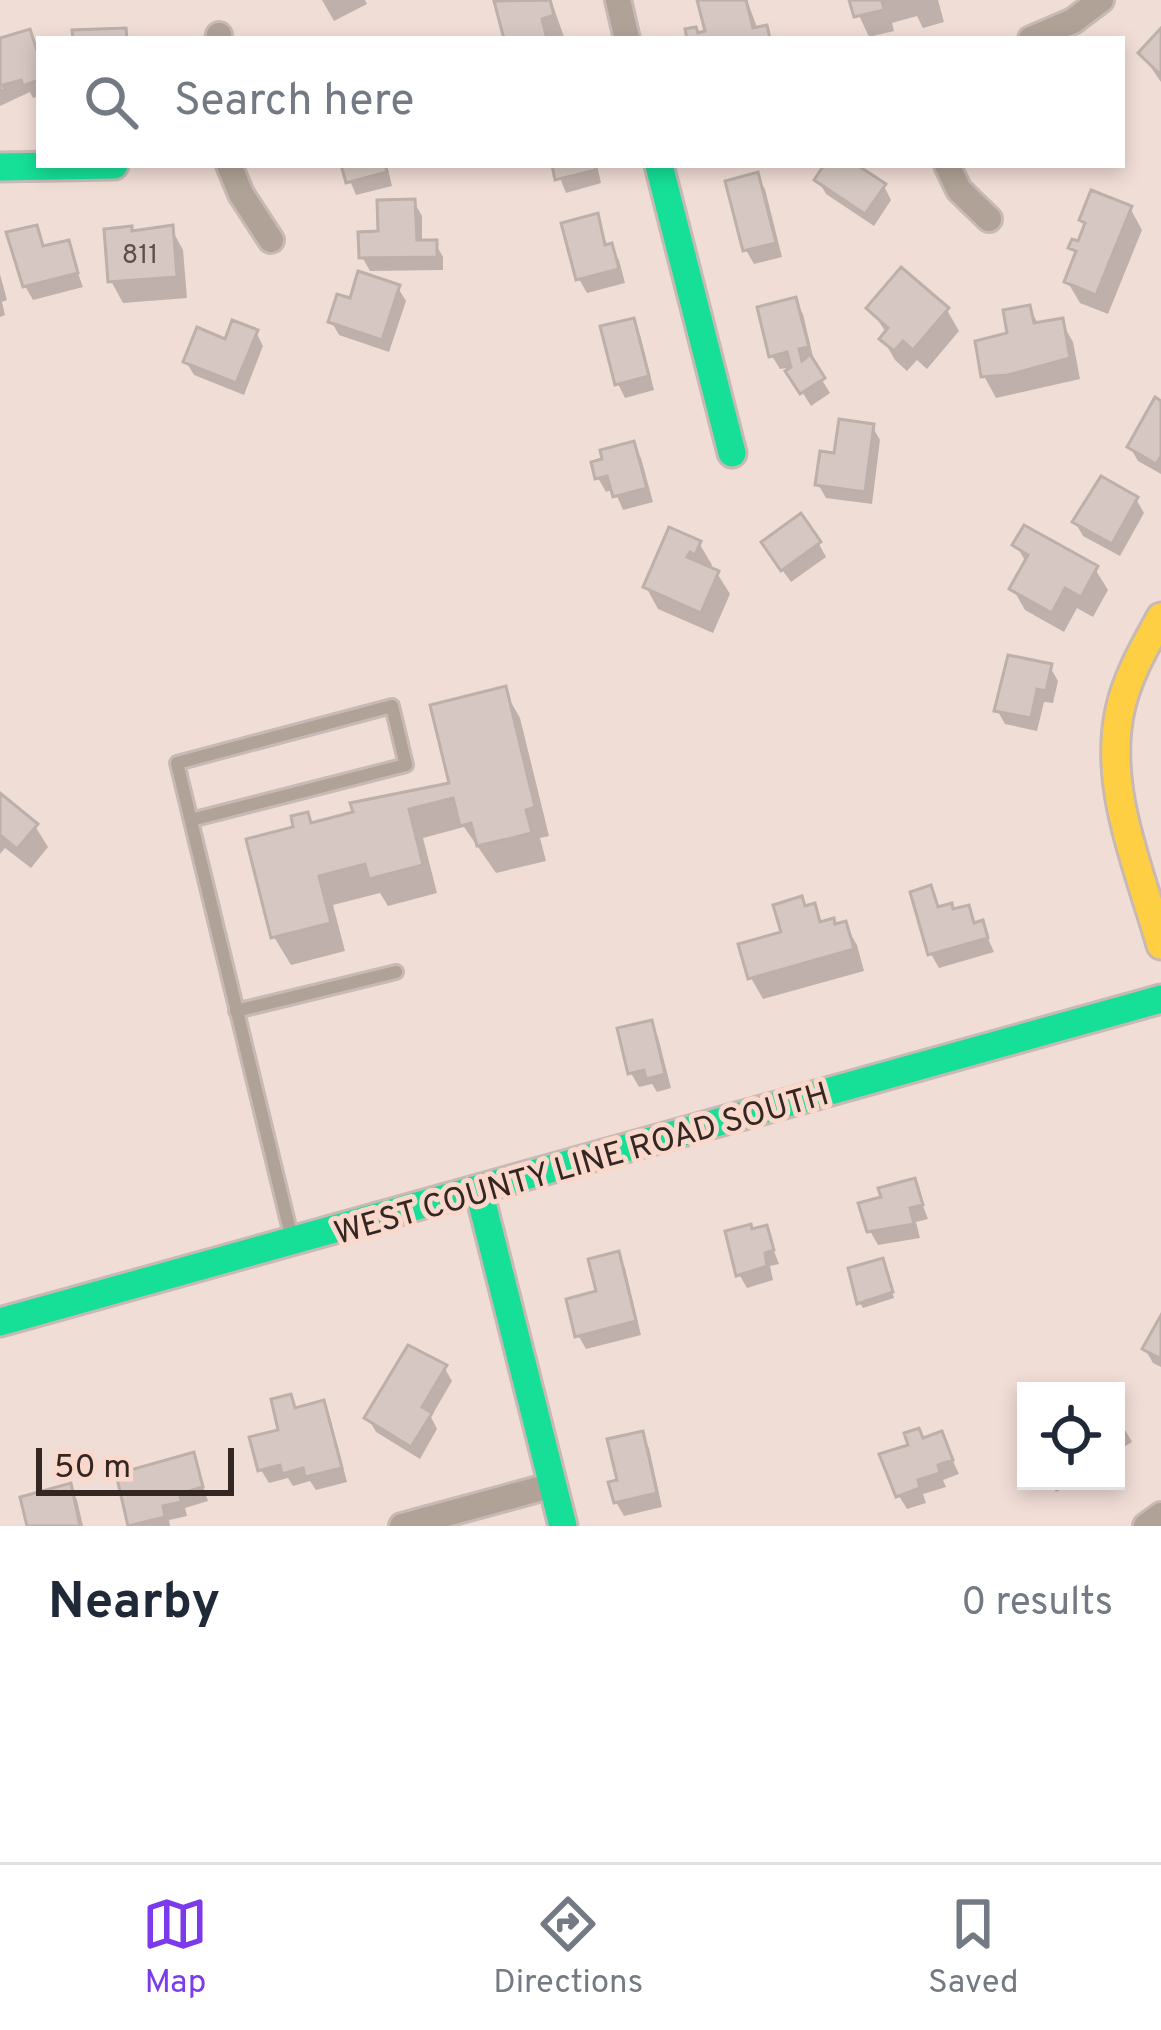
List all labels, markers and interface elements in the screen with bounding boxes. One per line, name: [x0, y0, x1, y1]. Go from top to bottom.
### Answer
search box: [36, 36, 1125, 168]
icon: search: [78, 69, 144, 135]
text: Search here: [174, 74, 414, 131]
house number: 811: [122, 239, 158, 273]
street label: WEST COUNTY LINE ROAD SOUTH: [330, 1075, 834, 1257]
map controls: [1017, 1382, 1125, 1490]
button: locate: [1017, 1382, 1125, 1490]
scale bar: [36, 1442, 234, 1495]
text: 50 m: [54, 1448, 131, 1490]
text: Nearby: [48, 1572, 220, 1637]
text: 0 results: [961, 1580, 1113, 1629]
tab: Map: [142, 1891, 208, 2005]
tab: Directions: [493, 1891, 643, 2005]
tab: Saved: [928, 1891, 1019, 2005]

